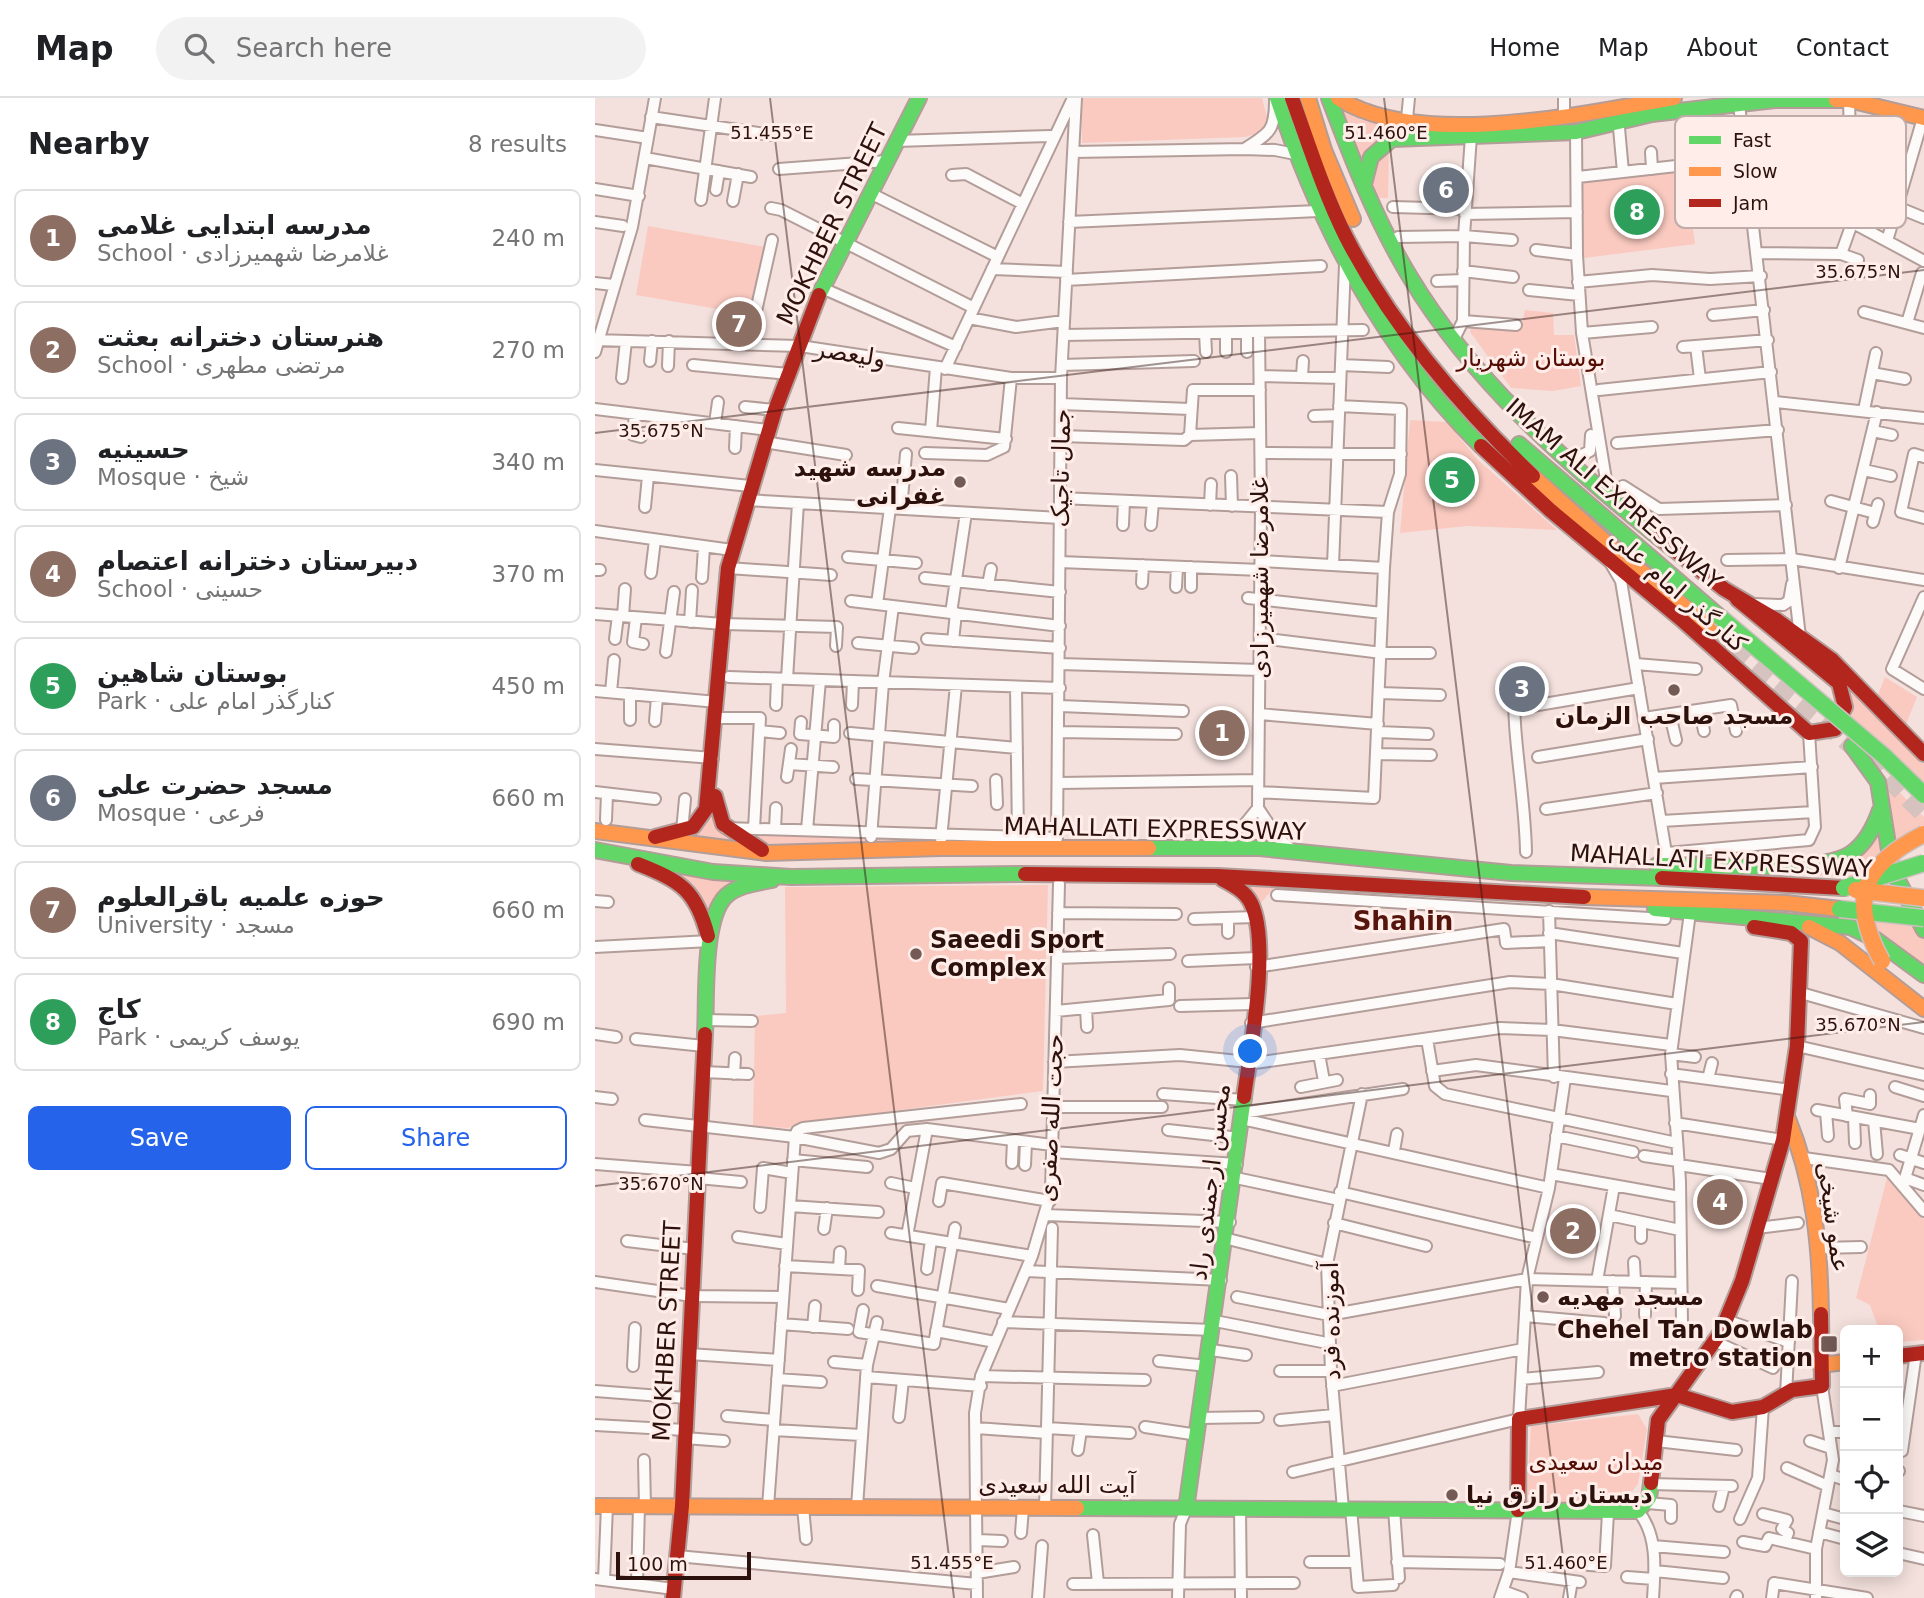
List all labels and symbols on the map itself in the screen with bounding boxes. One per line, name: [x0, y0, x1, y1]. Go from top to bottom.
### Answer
legend: [1675, 116, 1906, 228]
street label: MOKHBER STREET: [771, 118, 893, 329]
text: 51.455°E: [730, 122, 814, 143]
text: 51.460°E: [1344, 122, 1428, 143]
text: Fast: [1733, 129, 1771, 151]
text: Slow: [1733, 160, 1778, 182]
pin: 6: [1423, 164, 1469, 216]
pin: 8: [1614, 186, 1660, 238]
text: Jam: [1732, 192, 1769, 214]
text: 35.675°N: [1815, 261, 1901, 282]
pin: 7: [716, 298, 762, 350]
street label: ولیعصر: [811, 334, 888, 373]
park label: بوستان شهریار: [1456, 344, 1606, 372]
street label: IMAM ALI EXPRESSWAY: [1500, 393, 1728, 596]
street label: جمال تاجیک: [1046, 408, 1076, 528]
text: 35.675°N: [618, 420, 704, 441]
place label: مدرسه شهید غفرانی: [794, 454, 946, 510]
pin: 5: [1429, 454, 1475, 506]
marker: مدرسه شهید غفرانی: [952, 474, 968, 490]
street label: غلامرضا شهمیرزادی: [1246, 477, 1274, 679]
street label: کنارگذر امام علی: [1604, 524, 1753, 658]
pin: 3: [1499, 663, 1545, 715]
marker: مسجد صاحب الزمان: [1666, 682, 1682, 698]
place label: مسجد صاحب الزمان: [1555, 702, 1793, 730]
pin: 1: [1199, 707, 1245, 759]
street label: MAHALLATI EXPRESSWAY: [1003, 812, 1307, 846]
street label: MAHALLATI EXPRESSWAY: [1569, 839, 1873, 883]
district label: Shahin: [1353, 906, 1453, 936]
place label: Saeedi Sport Complex: [930, 926, 1104, 982]
marker: Saeedi Sport Complex: [908, 946, 924, 962]
text: 35.670°N: [1815, 1014, 1901, 1035]
street label: حجت الله صفری: [1033, 1033, 1069, 1203]
your location: [1233, 1034, 1267, 1068]
street label: محسن ارجمندی راد: [1184, 1082, 1236, 1282]
street label: عمو شیخی: [1811, 1160, 1855, 1274]
text: 35.670°N: [618, 1173, 704, 1194]
pin: 4: [1697, 1176, 1743, 1228]
pin: 2: [1550, 1205, 1596, 1257]
street label: MOKHBER STREET: [647, 1220, 687, 1442]
street label: آموزنده فرد: [1315, 1260, 1346, 1380]
place label: مسجد مهدیه: [1557, 1283, 1704, 1311]
marker: مسجد مهدیه: [1535, 1289, 1551, 1305]
place label: Chehel Tan Dowlab metro station: [1557, 1316, 1813, 1372]
marker: Chehel Tan Dowlab metro station: [1819, 1334, 1839, 1354]
park label: میدان سعیدی: [1529, 1448, 1663, 1476]
street label: آیت الله سعیدی: [978, 1470, 1137, 1499]
place label: دبستان رازق نیا: [1466, 1481, 1653, 1509]
marker: دبستان رازق نیا: [1444, 1487, 1460, 1503]
scale bar: [616, 1549, 751, 1581]
text: 51.455°E: [910, 1552, 994, 1573]
text: 51.460°E: [1524, 1552, 1608, 1573]

